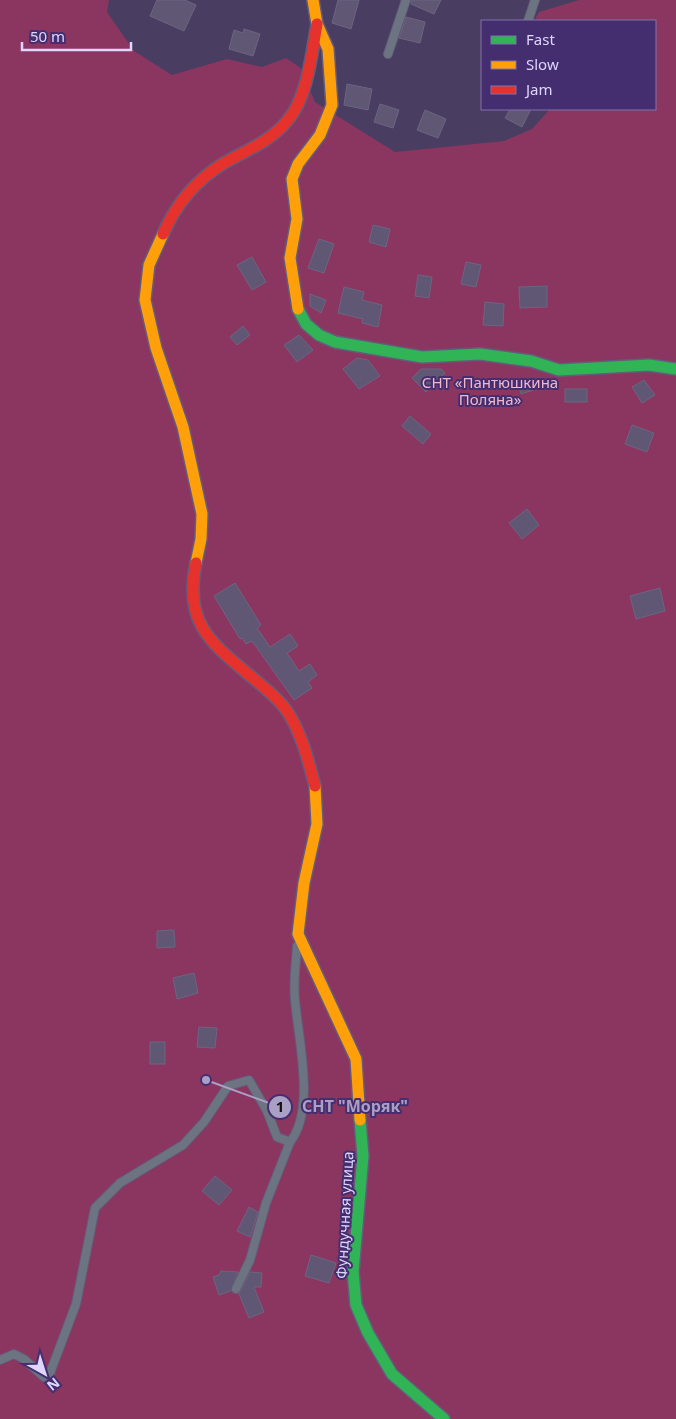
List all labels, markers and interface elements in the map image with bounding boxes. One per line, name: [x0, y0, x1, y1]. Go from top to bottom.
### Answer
scale bar: [22, 20, 131, 52]
legend: [481, 20, 656, 110]
text: 50 m: [30, 26, 65, 46]
text: Fast: [526, 29, 555, 49]
text: Slow: [526, 54, 559, 74]
text: Jam: [524, 79, 553, 99]
park label: СНТ «Пантюшкина Поляна»: [422, 372, 558, 409]
callout: СНТ "Моряк": [267, 1091, 418, 1122]
text: СНТ "Моряк": [302, 1095, 408, 1117]
text: 1: [276, 1096, 284, 1116]
street label: Фундучная улица: [331, 1151, 357, 1279]
north arrow: [20, 1349, 70, 1399]
text: N: [43, 1374, 64, 1395]

